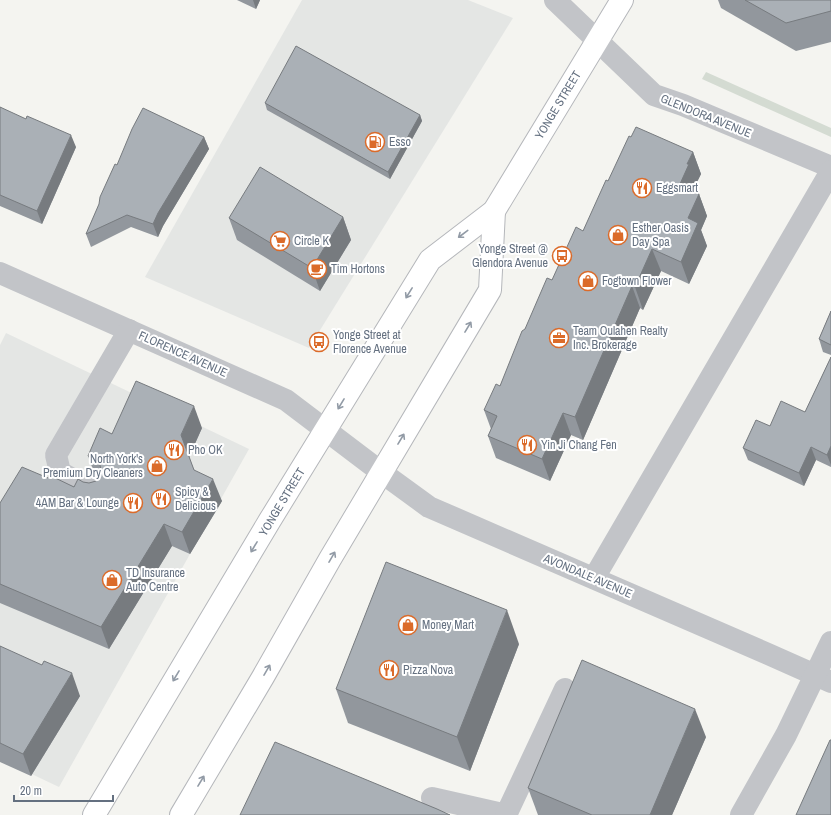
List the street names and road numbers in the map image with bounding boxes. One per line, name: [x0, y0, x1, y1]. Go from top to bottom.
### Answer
street label: YONGE STREET: [531, 68, 585, 142]
street label: GLENDORA AVENUE: [658, 90, 754, 142]
street label: FLORENCE AVENUE: [136, 327, 230, 381]
street label: YONGE STREET: [255, 465, 309, 539]
street label: AVONDALE AVENUE: [540, 550, 635, 602]

